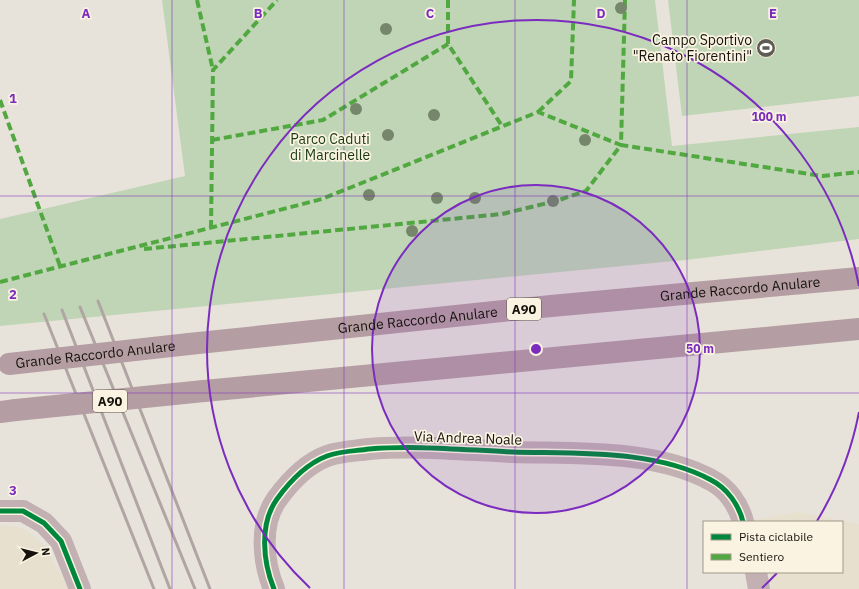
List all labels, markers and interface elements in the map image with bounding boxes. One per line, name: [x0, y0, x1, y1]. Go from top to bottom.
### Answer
text: A: [82, 5, 91, 22]
text: B: [254, 5, 263, 22]
text: C: [426, 5, 435, 22]
text: D: [596, 5, 606, 22]
text: E: [769, 5, 777, 22]
place label: Campo Sportivo "Renato Fiorentini": [633, 31, 752, 65]
sports icon: Campo Sportivo "Renato Fiorentini": [755, 37, 777, 59]
text: 1: [9, 90, 17, 107]
text: 100 m: [751, 109, 787, 124]
park label: Parco Caduti di Marcinelle: [290, 130, 370, 164]
street label: Grande Raccordo Anulare: [659, 273, 821, 305]
text: 2: [9, 286, 17, 303]
road number: A90: [507, 298, 541, 320]
street label: Grande Raccordo Anulare: [337, 303, 499, 337]
street label: Grande Raccordo Anulare: [15, 337, 177, 372]
text: 50 m: [686, 341, 714, 356]
centre of rings: [529, 342, 543, 356]
road number: A90: [93, 390, 127, 412]
street label: Via Andrea Noale: [414, 427, 523, 449]
text: 3: [9, 482, 17, 499]
legend: [703, 521, 843, 573]
text: Pista ciclabile: [739, 529, 813, 544]
north arrow: [16, 533, 56, 573]
text: N: [38, 547, 53, 557]
text: Sentiero: [739, 549, 785, 564]

